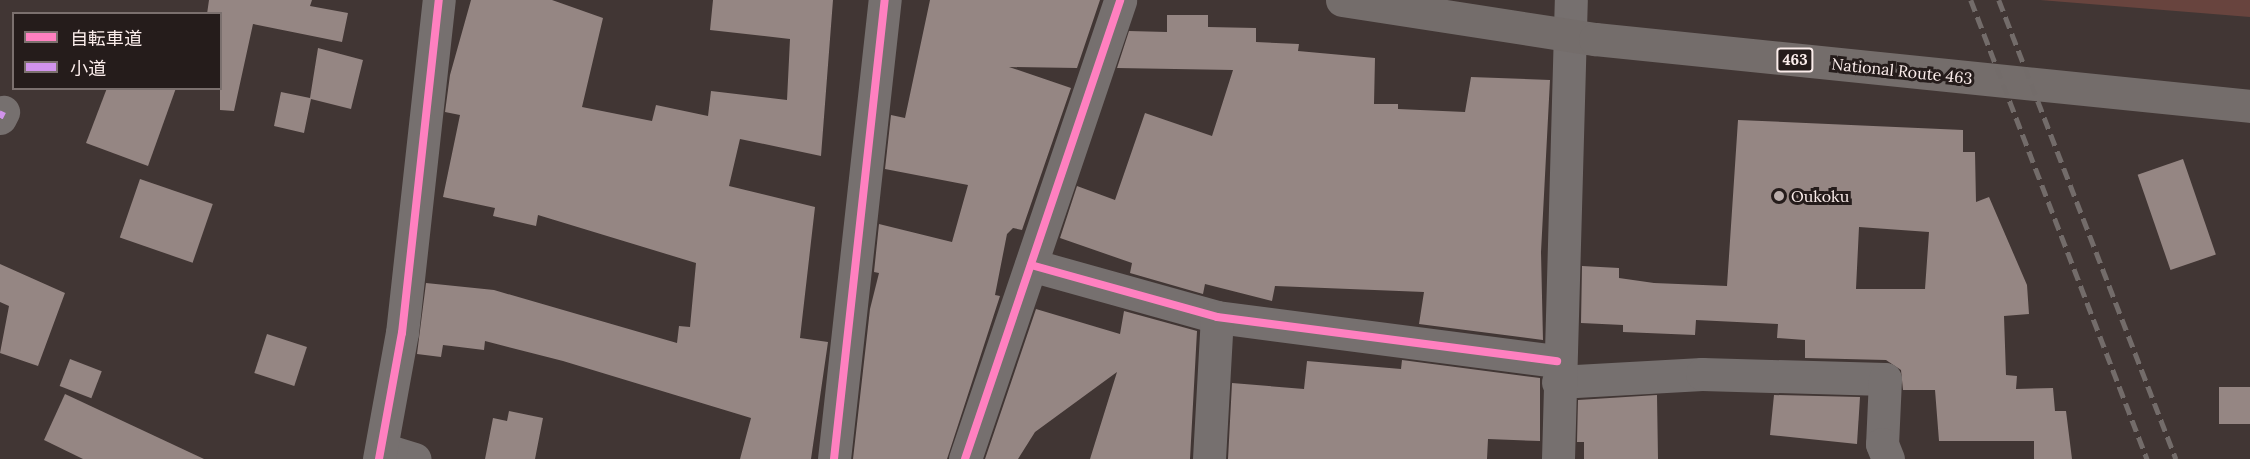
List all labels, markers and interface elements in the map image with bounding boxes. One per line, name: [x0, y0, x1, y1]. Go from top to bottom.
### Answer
legend: [12, 12, 222, 90]
text: 自転車道: [70, 27, 142, 50]
road number: 463: [1776, 48, 1814, 72]
street label: National Route 463: [1831, 54, 1973, 88]
text: 小道: [70, 57, 106, 80]
place label: Oukoku: [1791, 186, 1849, 206]
marker: Oukoku: [1772, 189, 1786, 203]

